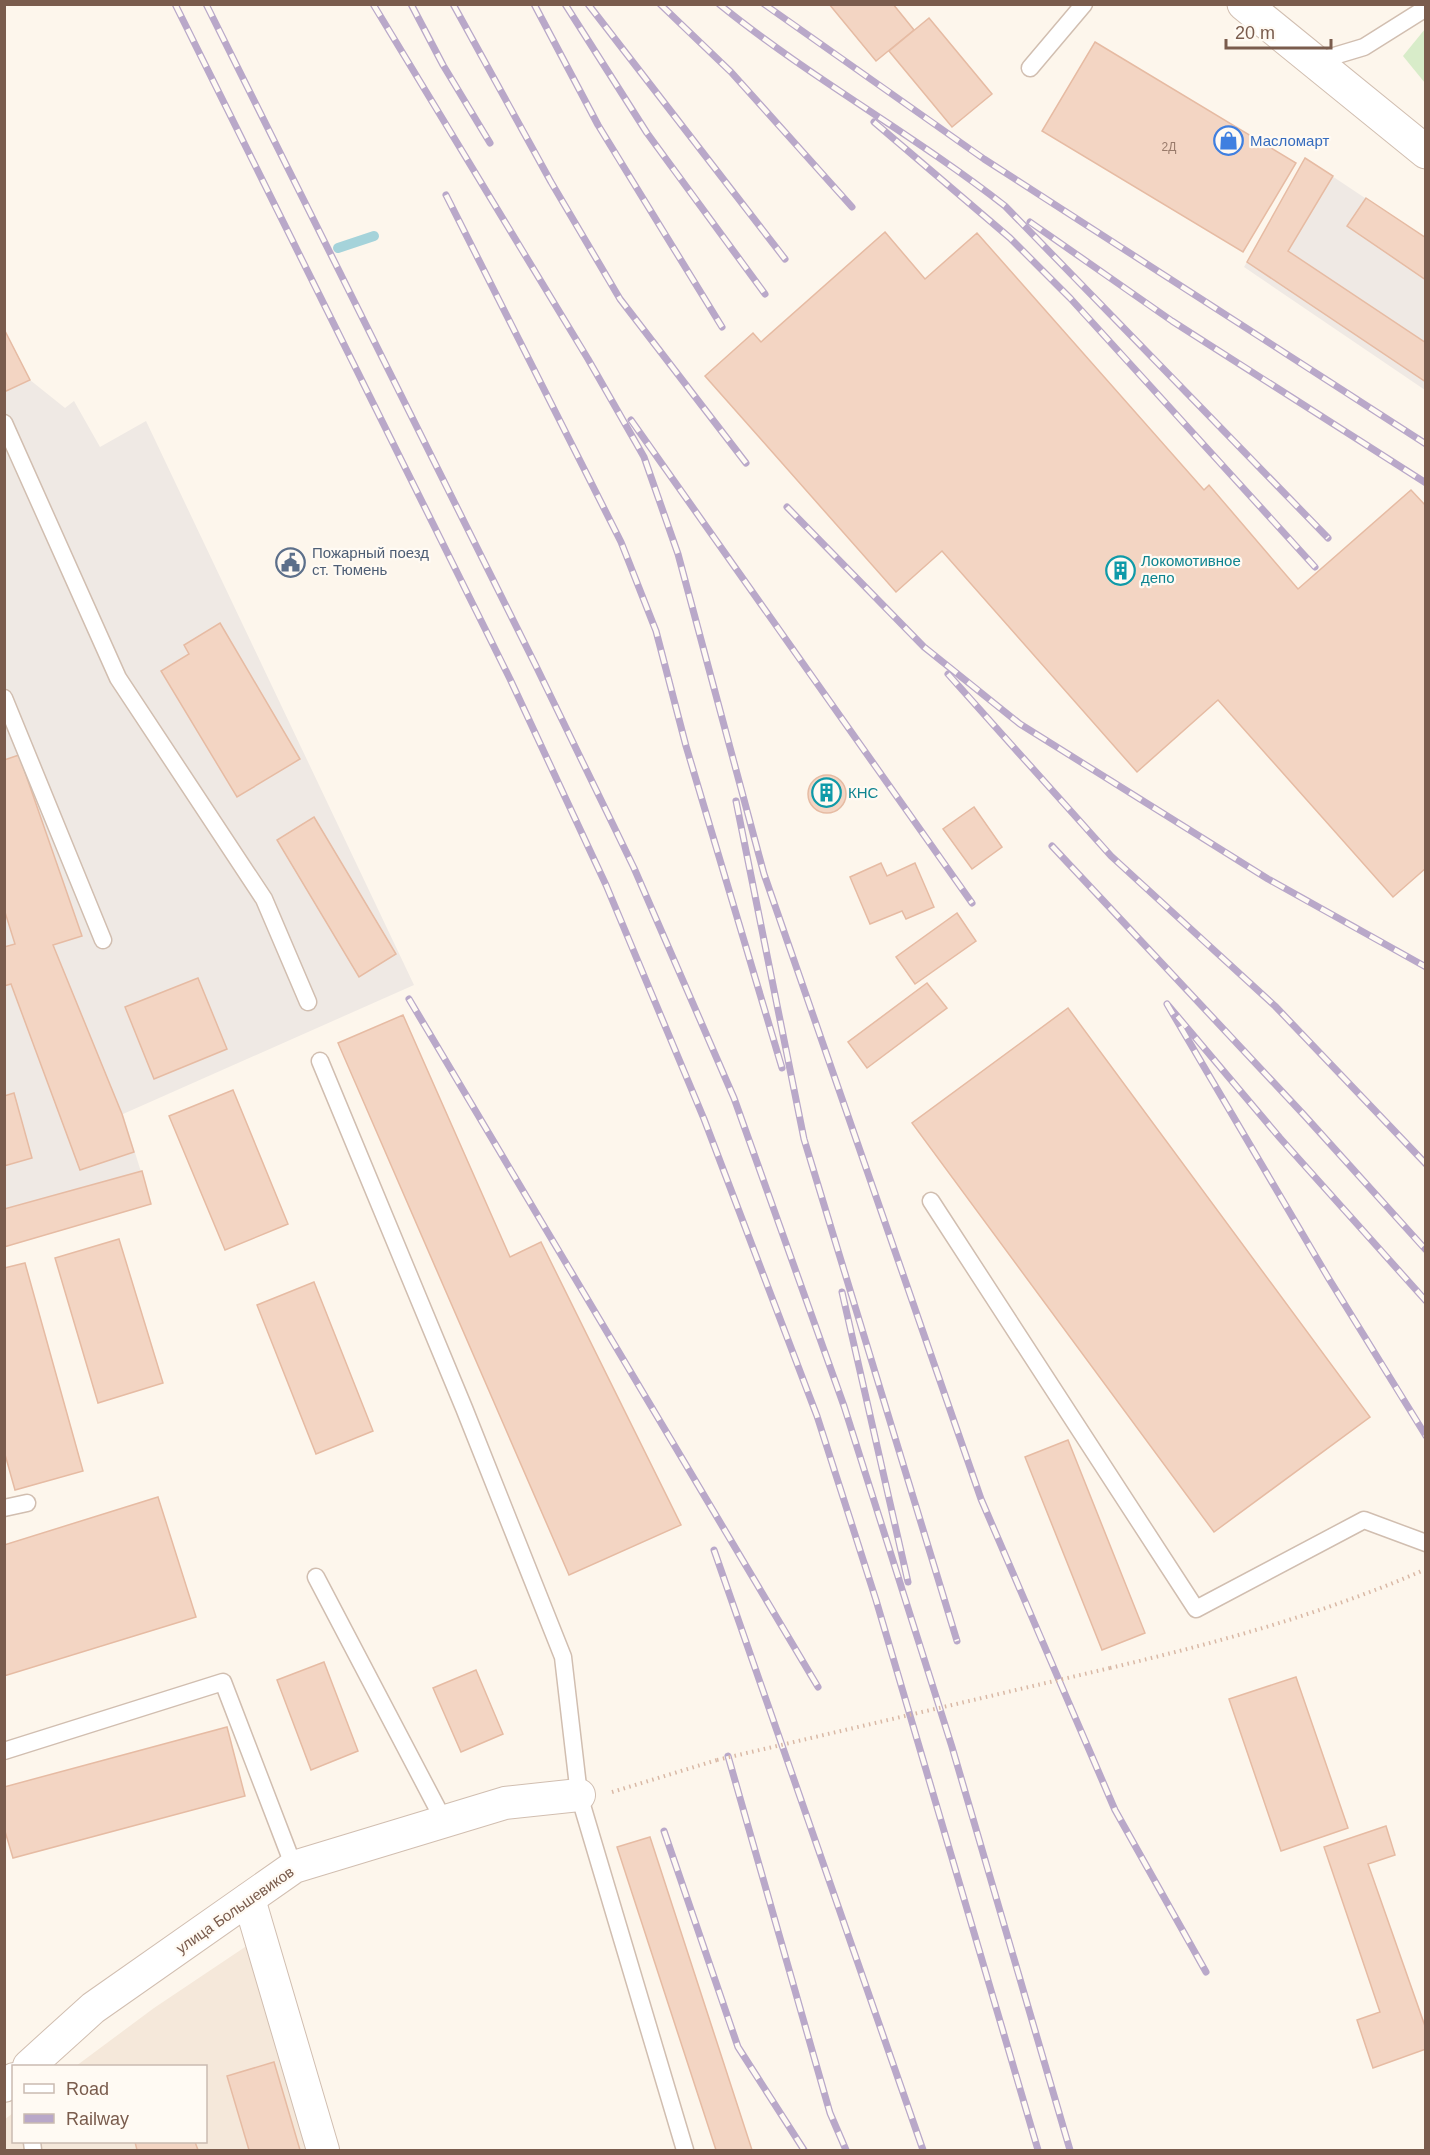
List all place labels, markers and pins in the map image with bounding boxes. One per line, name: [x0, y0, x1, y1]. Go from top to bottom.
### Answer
shop icon: Масломарт: [1213, 125, 1245, 157]
place label: Масломарт: [1250, 132, 1329, 149]
place label: Пожарный поезд ст. Тюмень: [312, 544, 429, 578]
public building icon: Пожарный поезд ст. Тюмень: [275, 546, 307, 578]
place label: Локомотивное депо: [1141, 552, 1241, 586]
building icon: Локомотивное депо: [1104, 554, 1136, 586]
building icon: КНС: [811, 777, 843, 809]
place label: КНС: [848, 784, 879, 801]

